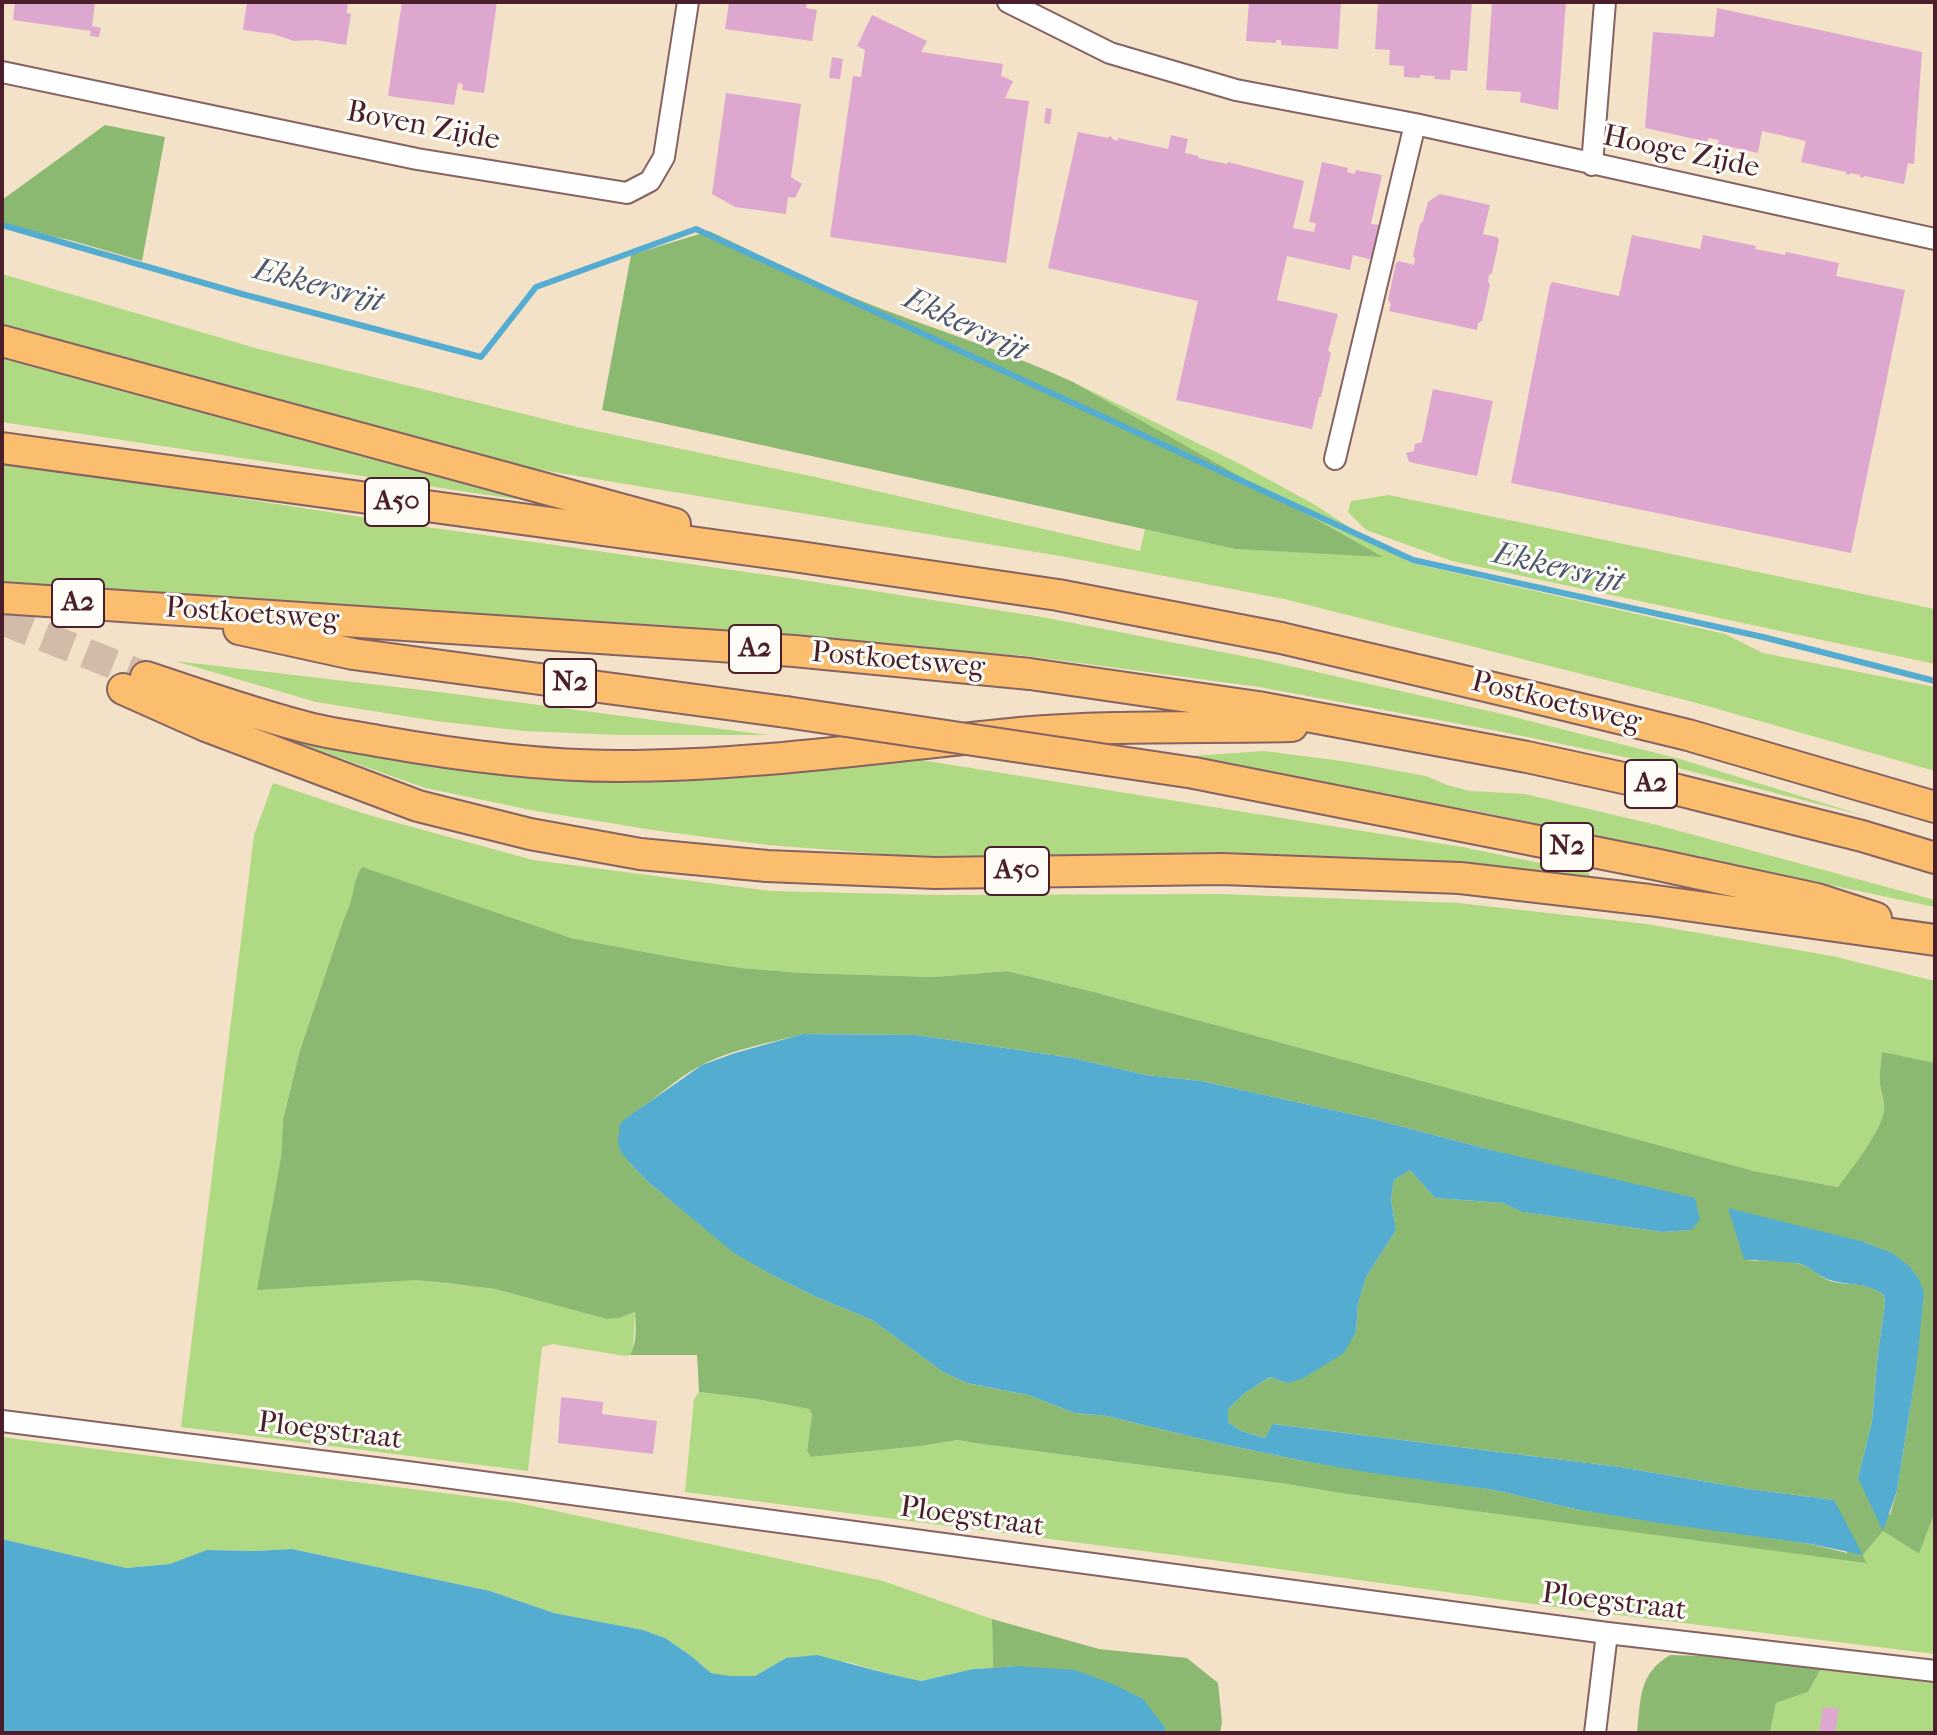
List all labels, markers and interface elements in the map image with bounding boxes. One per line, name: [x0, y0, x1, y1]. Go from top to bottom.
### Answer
street label: Boven Zijde: [343, 95, 503, 159]
street label: Hooge Zijde: [1600, 119, 1762, 187]
water label: Ekkersrijt: [249, 251, 387, 323]
water label: Ekkersrijt: [897, 281, 1033, 371]
road number: A50: [365, 478, 429, 526]
water label: Ekkersrijt: [1489, 535, 1627, 603]
road number: A2: [52, 579, 104, 627]
street label: Postkoetsweg: [164, 591, 340, 639]
road number: A2: [729, 625, 781, 673]
street label: Postkoetsweg: [810, 635, 986, 687]
road number: N2: [544, 659, 596, 707]
street label: Postkoetsweg: [1467, 665, 1645, 741]
road number: A2: [1625, 760, 1677, 808]
road number: N2: [1541, 823, 1593, 871]
road number: A50: [985, 847, 1049, 895]
street label: Ploegstraat: [256, 1405, 404, 1459]
street label: Ploegstraat: [898, 1490, 1046, 1546]
street label: Ploegstraat: [1540, 1576, 1688, 1630]

